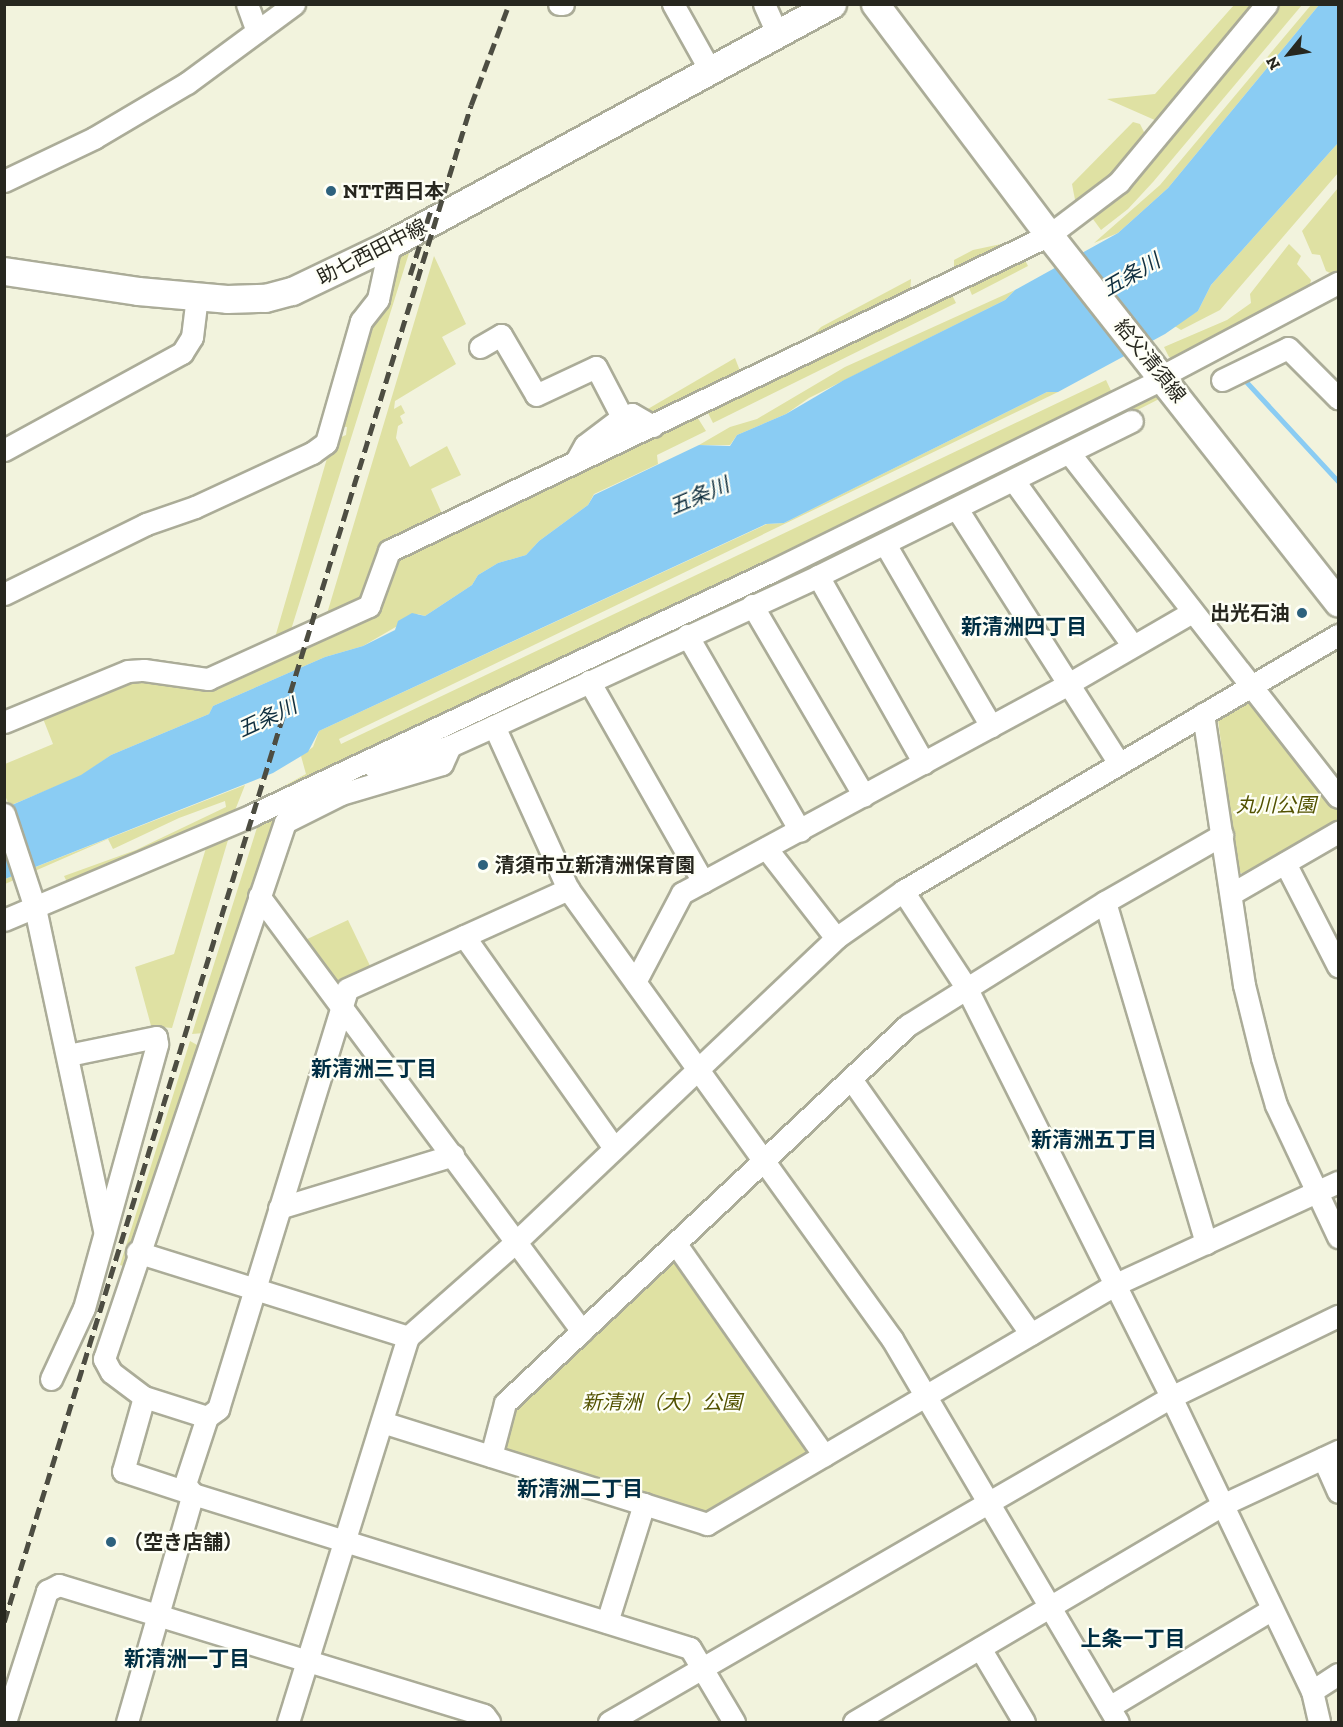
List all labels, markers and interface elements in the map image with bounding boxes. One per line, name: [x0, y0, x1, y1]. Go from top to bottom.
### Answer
north arrow: [1259, 24, 1319, 84]
text: N: [1262, 53, 1284, 73]
place label: NTT西日本: [343, 179, 444, 203]
marker: NTT西日本: [324, 184, 338, 198]
street label: 助七西田中線: [313, 214, 431, 290]
water label: 五条川: [1097, 248, 1165, 302]
street label: 給父清須線: [1109, 315, 1191, 407]
water label: 五条川: [665, 472, 733, 520]
place label: 出光石油: [1210, 601, 1290, 625]
marker: 出光石油: [1295, 606, 1309, 620]
district label: 新清洲四丁目: [961, 614, 1087, 640]
water label: 五条川: [233, 693, 301, 743]
park label: 丸川公園: [1236, 793, 1316, 817]
place label: 清須市立新清洲保育園: [495, 853, 695, 877]
marker: 清須市立新清洲保育園: [476, 858, 490, 872]
district label: 新清洲三丁目: [311, 1056, 437, 1082]
district label: 新清洲五丁目: [1031, 1127, 1157, 1153]
park label: 新清洲（大）公園: [582, 1390, 742, 1414]
district label: 新清洲二丁目: [517, 1476, 643, 1502]
place label: （空き店舗）: [123, 1530, 243, 1554]
marker: （空き店舗）: [104, 1535, 118, 1549]
district label: 上条一丁目: [1081, 1626, 1185, 1652]
district label: 新清洲一丁目: [124, 1646, 250, 1672]

